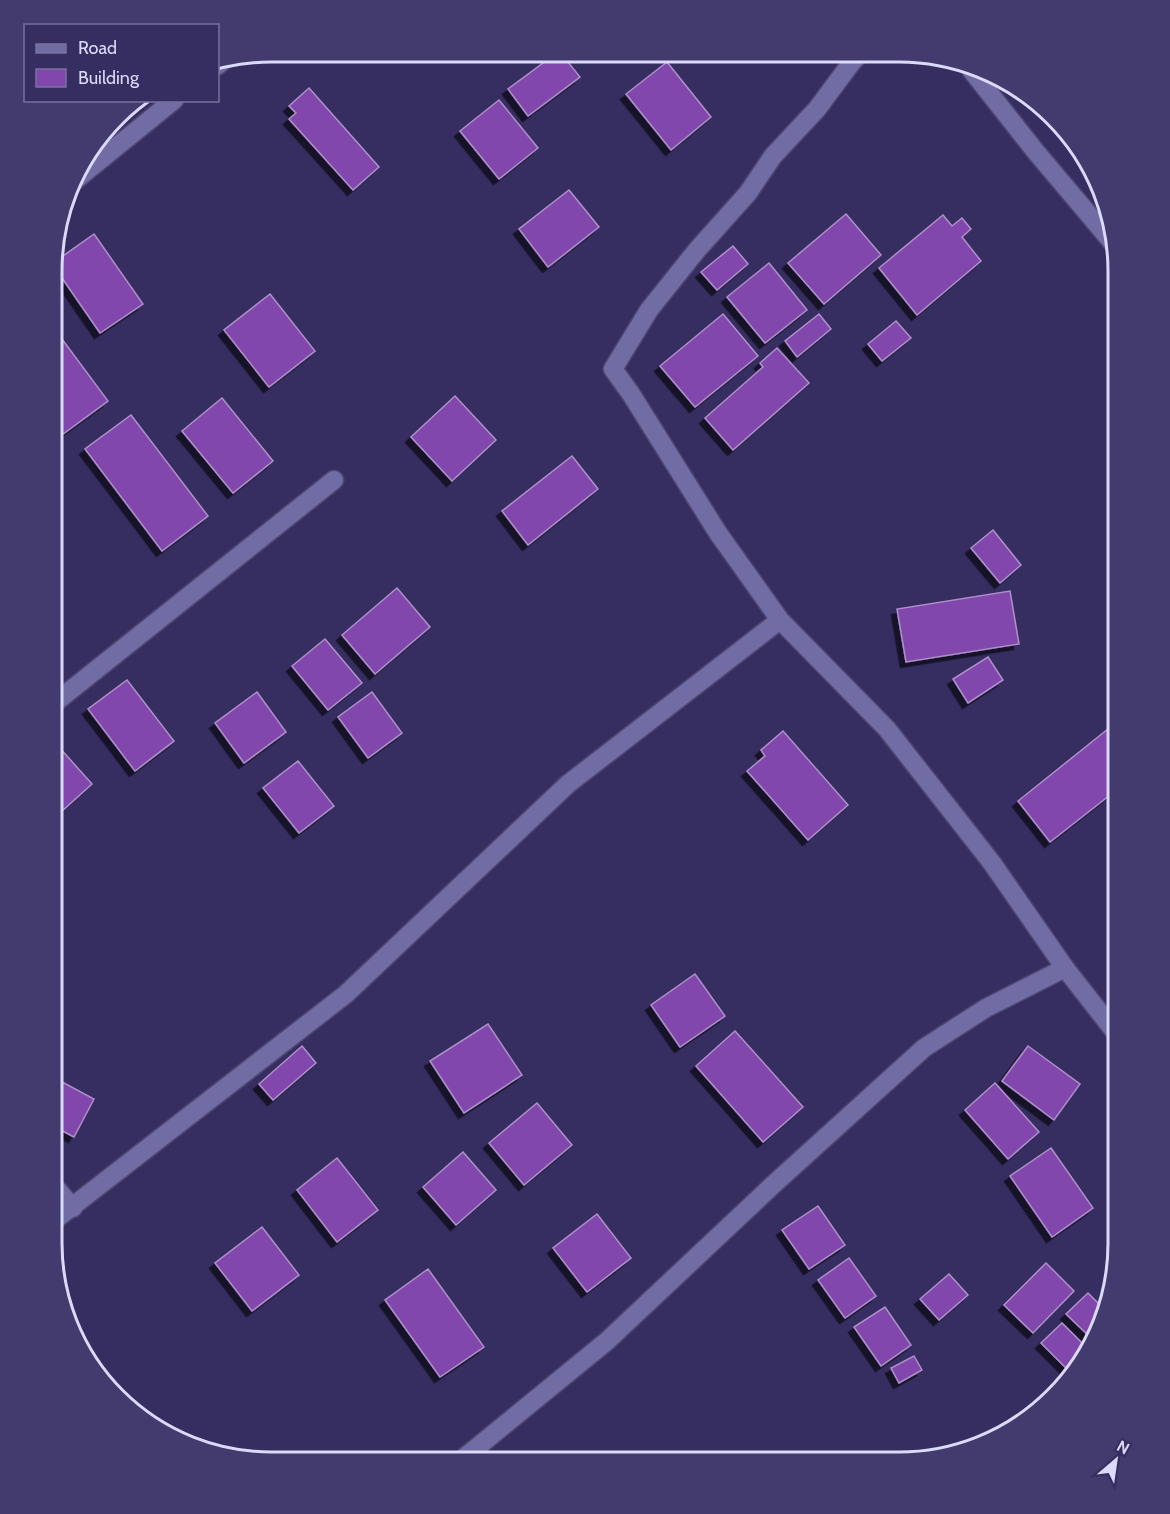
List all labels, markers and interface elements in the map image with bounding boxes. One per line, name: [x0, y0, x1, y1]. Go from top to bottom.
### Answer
legend: [24, 24, 219, 102]
text: Road: [78, 37, 117, 59]
text: Building: [78, 67, 140, 89]
north arrow: [1086, 1430, 1146, 1490]
text: N: [1113, 1436, 1133, 1458]

